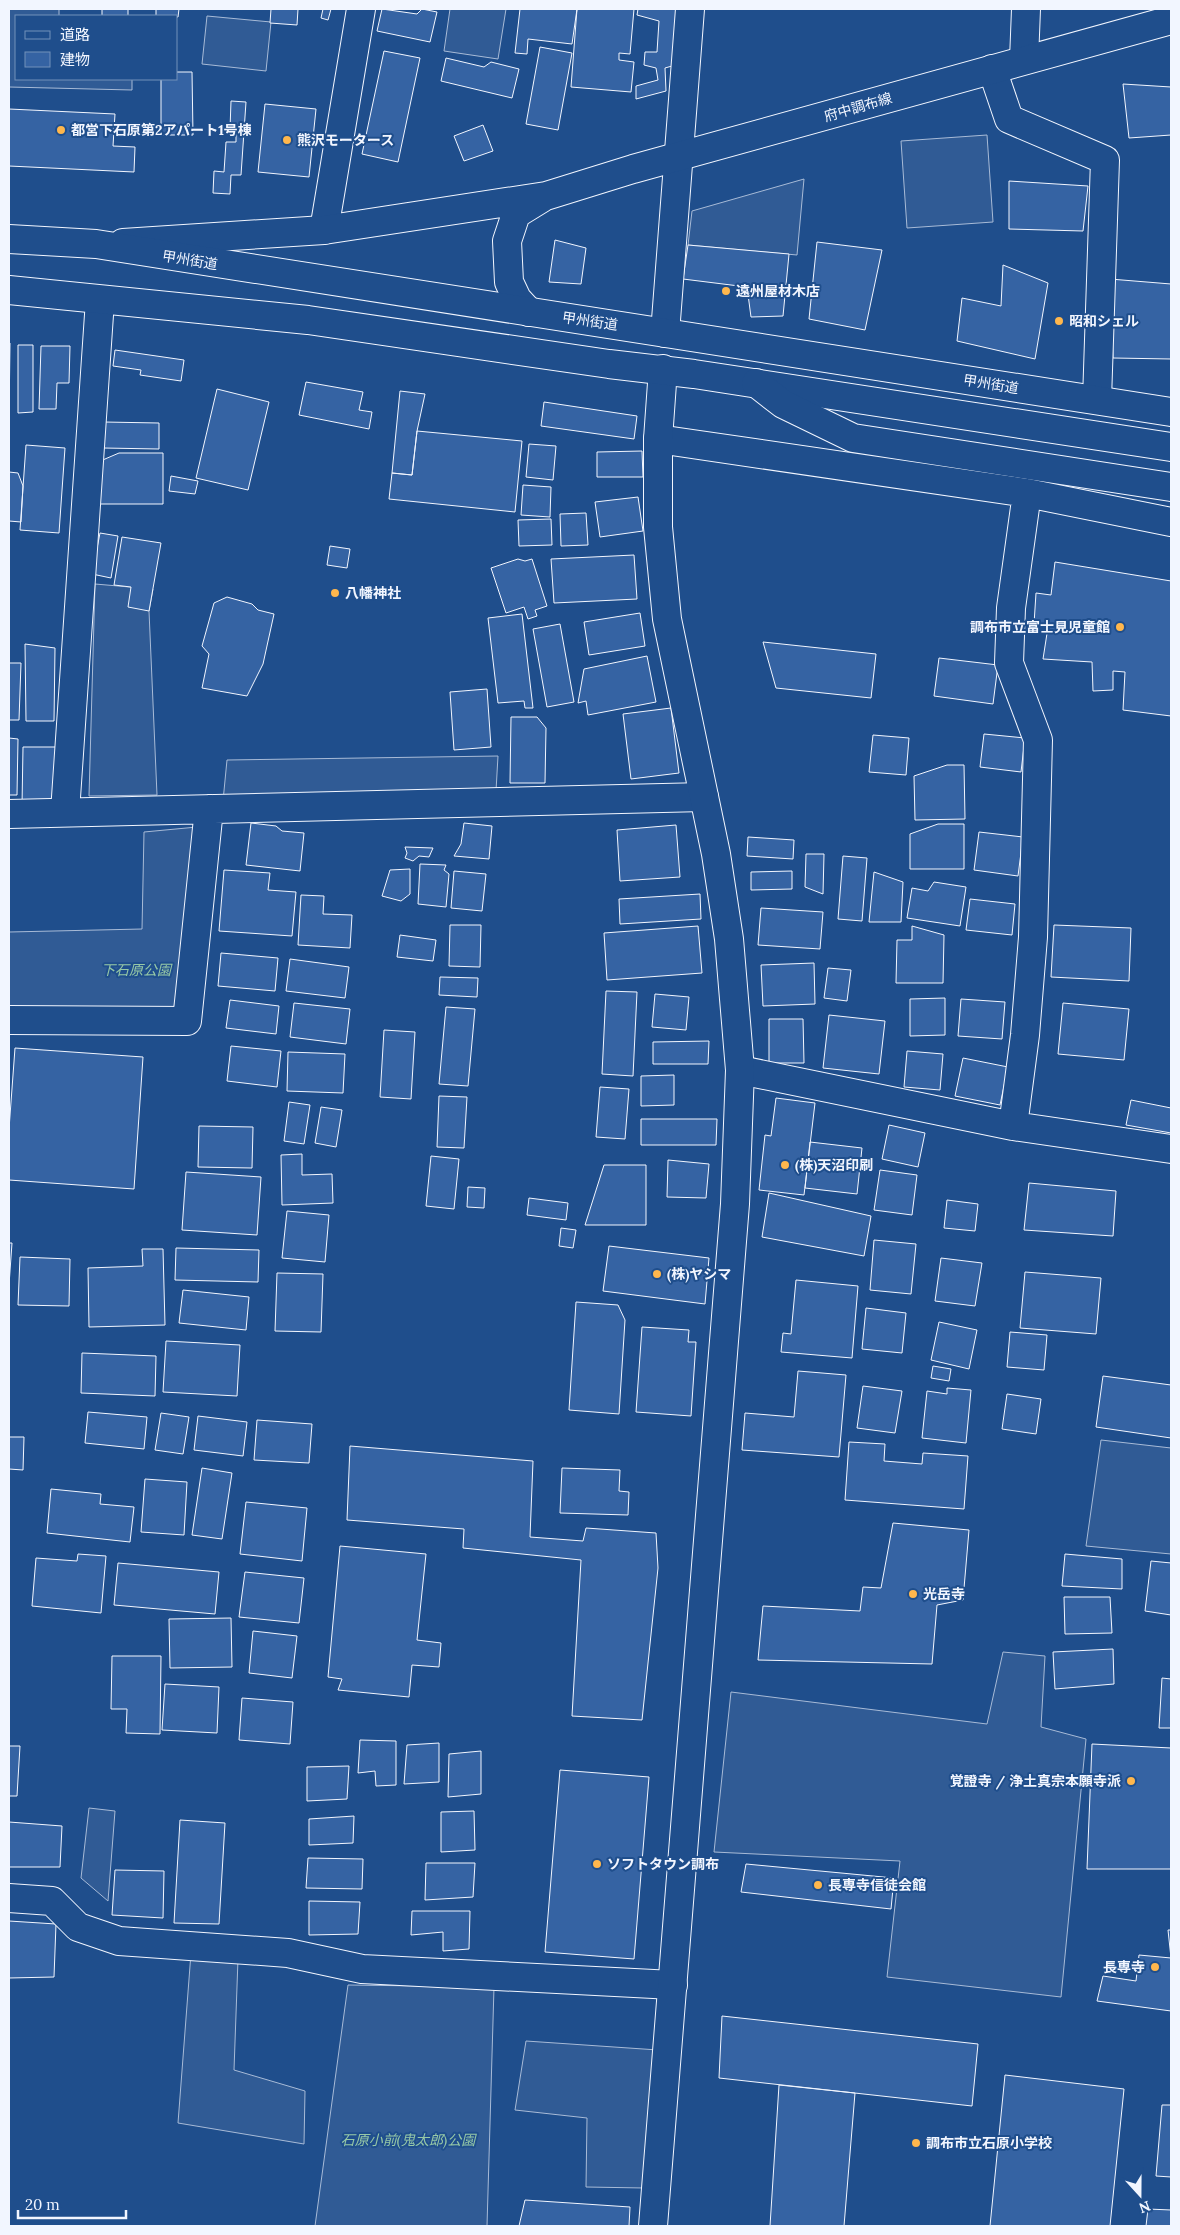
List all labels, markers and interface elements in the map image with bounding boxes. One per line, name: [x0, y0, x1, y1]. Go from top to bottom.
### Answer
legend: [15, 15, 178, 80]
text: 道路: [60, 25, 90, 44]
text: 建物: [60, 50, 90, 69]
street label: 府中調布線: [822, 89, 894, 125]
place label: 都営下石原第2アパート1号棟: [71, 121, 252, 139]
marker: 都営下石原第2アパート1号棟: [55, 124, 67, 136]
place label: 熊沢モータース: [297, 131, 394, 149]
marker: 熊沢モータース: [281, 134, 293, 146]
street label: 甲州街道: [161, 247, 219, 273]
place label: 遠州屋材木店: [736, 282, 820, 300]
marker: 遠州屋材木店: [720, 285, 732, 297]
street label: 甲州街道: [561, 308, 619, 334]
place label: 昭和シェル: [1069, 312, 1139, 330]
marker: 昭和シェル: [1053, 315, 1065, 327]
street label: 甲州街道: [962, 371, 1020, 397]
place label: 八幡神社: [345, 584, 401, 602]
marker: 八幡神社: [329, 587, 341, 599]
place label: 調布市立富士見児童館: [970, 618, 1110, 636]
marker: 調布市立富士見児童館: [1114, 621, 1126, 633]
park label: 下石原公園: [101, 961, 173, 979]
place label: (株)天沼印刷: [795, 1156, 873, 1174]
marker: (株)天沼印刷: [779, 1159, 791, 1171]
place label: (株)ヤシマ: [667, 1265, 731, 1283]
marker: (株)ヤシマ: [651, 1268, 663, 1280]
place label: 光岳寺: [923, 1585, 965, 1603]
marker: 光岳寺: [907, 1588, 919, 1600]
place label: 覚證寺 / 浄土真宗本願寺派: [950, 1772, 1121, 1790]
marker: 覚證寺 / 浄土真宗本願寺派: [1125, 1775, 1137, 1787]
place label: ソフトタウン調布: [607, 1855, 719, 1873]
marker: ソフトタウン調布: [591, 1858, 603, 1870]
place label: 長専寺信徒会館: [828, 1876, 926, 1894]
marker: 長専寺信徒会館: [812, 1879, 824, 1891]
place label: 長専寺: [1103, 1958, 1145, 1976]
marker: 長専寺: [1149, 1961, 1161, 1973]
park label: 石原小前(鬼太郎)公園: [341, 2131, 477, 2149]
place label: 調布市立石原小学校: [926, 2134, 1052, 2152]
marker: 調布市立石原小学校: [910, 2137, 922, 2149]
north arrow: [1115, 2170, 1165, 2220]
scale bar: [18, 2188, 125, 2220]
text: 20 m: [25, 2195, 60, 2214]
text: N: [1136, 2197, 1153, 2218]

